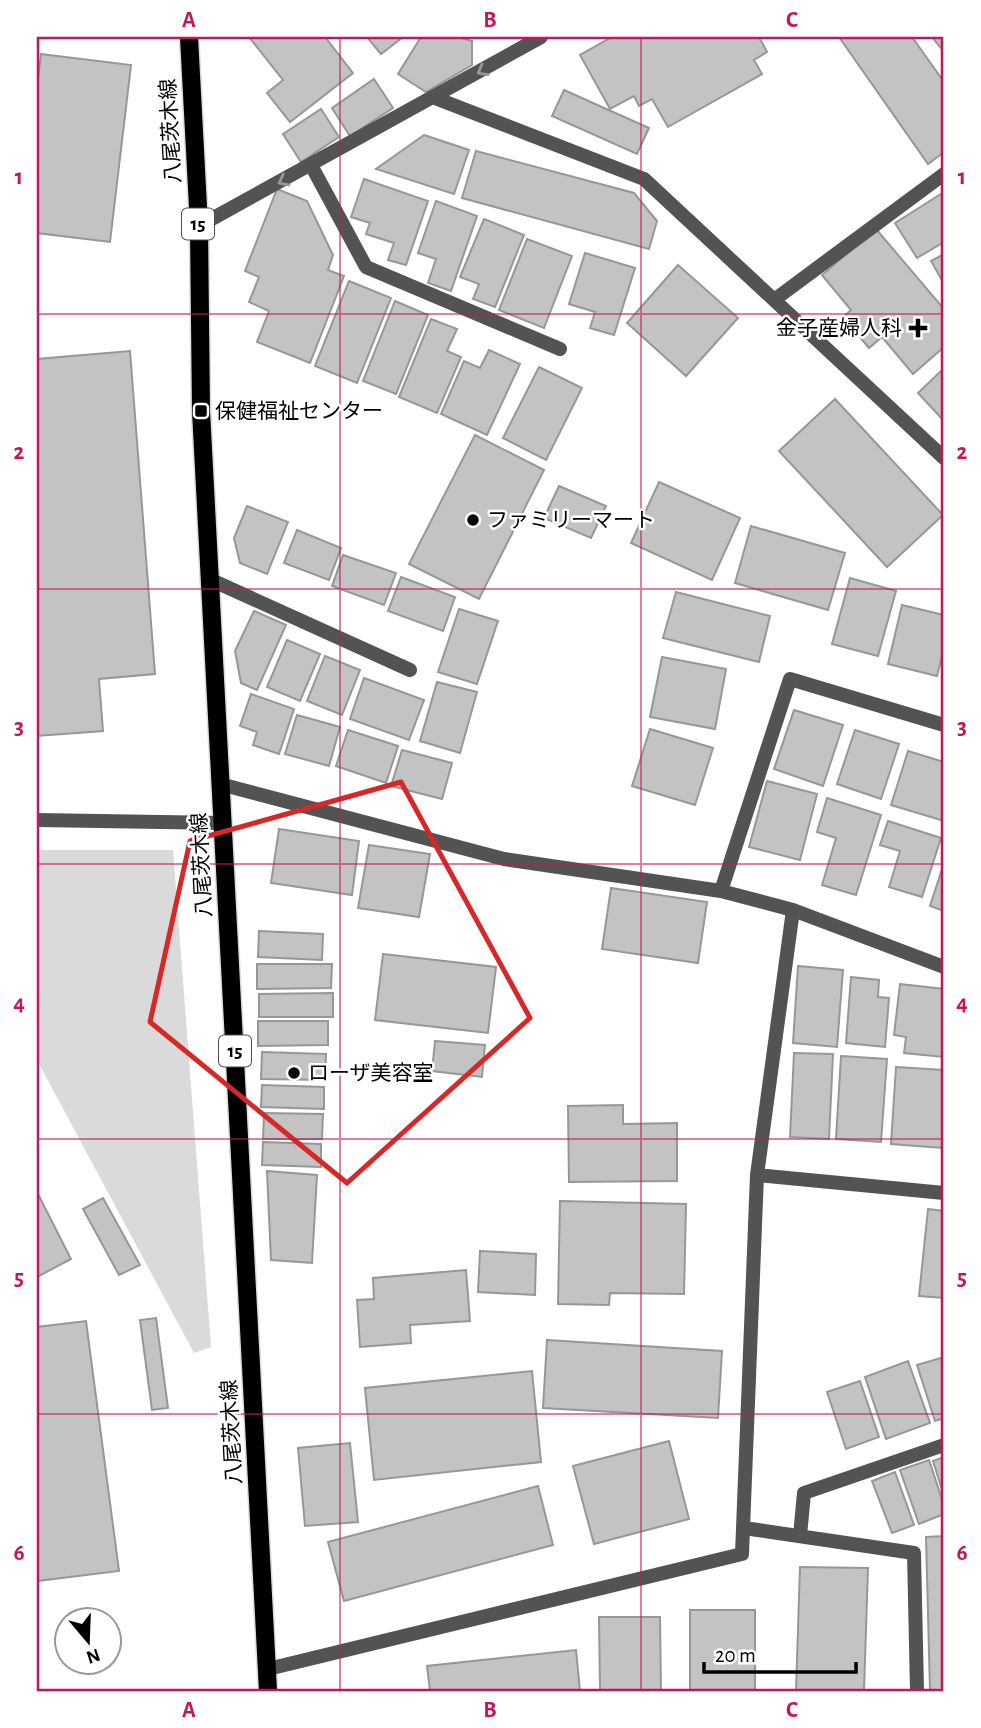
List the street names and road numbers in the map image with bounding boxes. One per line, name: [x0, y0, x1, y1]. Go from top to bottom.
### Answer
street label: 八尾茨木線: [157, 78, 184, 184]
road number: 15: [182, 208, 214, 240]
street label: 八尾茨木線: [188, 812, 215, 918]
road number: 15: [219, 1036, 251, 1066]
street label: 八尾茨木線: [218, 1379, 245, 1485]

